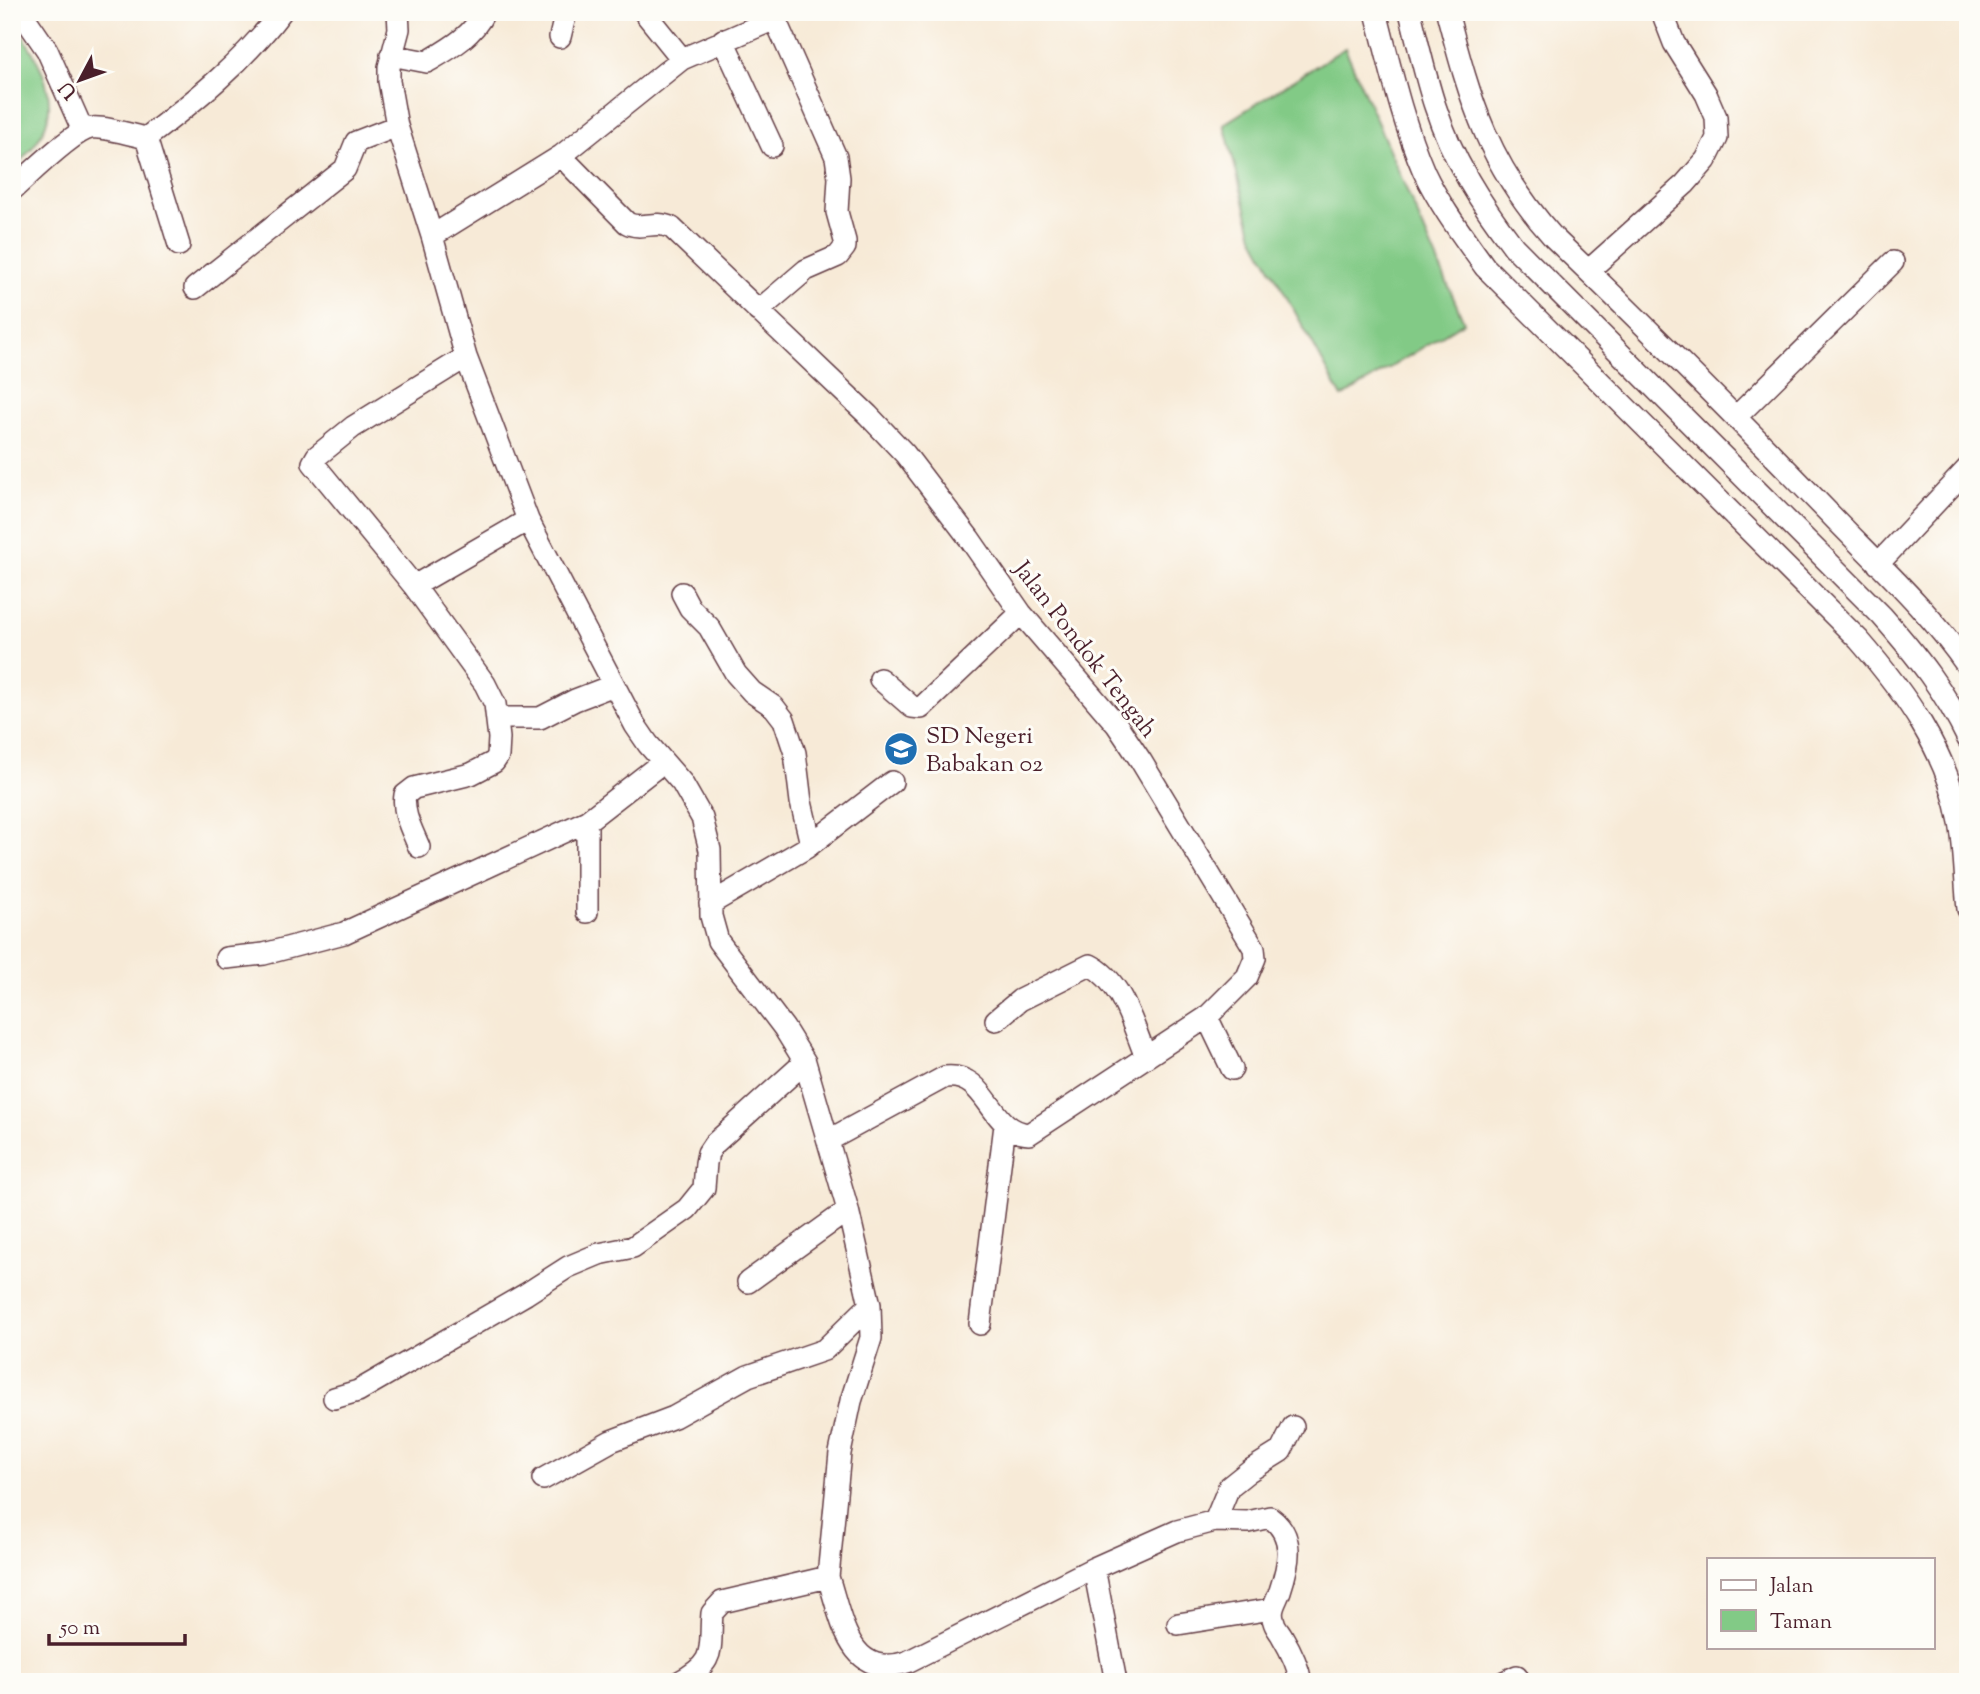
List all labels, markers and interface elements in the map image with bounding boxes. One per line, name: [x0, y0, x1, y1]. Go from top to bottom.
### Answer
north arrow: [46, 46, 116, 116]
text: U: [53, 74, 84, 104]
street label: Jalan Pondok Tengah: [1003, 553, 1164, 746]
place label: SD Negeri Babakan 02: [926, 720, 1043, 782]
school or university icon: SD Negeri Babakan 02: [882, 730, 920, 768]
legend: [1707, 1558, 1934, 1648]
text: Jalan: [1769, 1572, 1814, 1602]
scale bar: [49, 1603, 186, 1647]
text: Taman: [1770, 1608, 1832, 1638]
text: 50 m: [59, 1614, 100, 1644]

